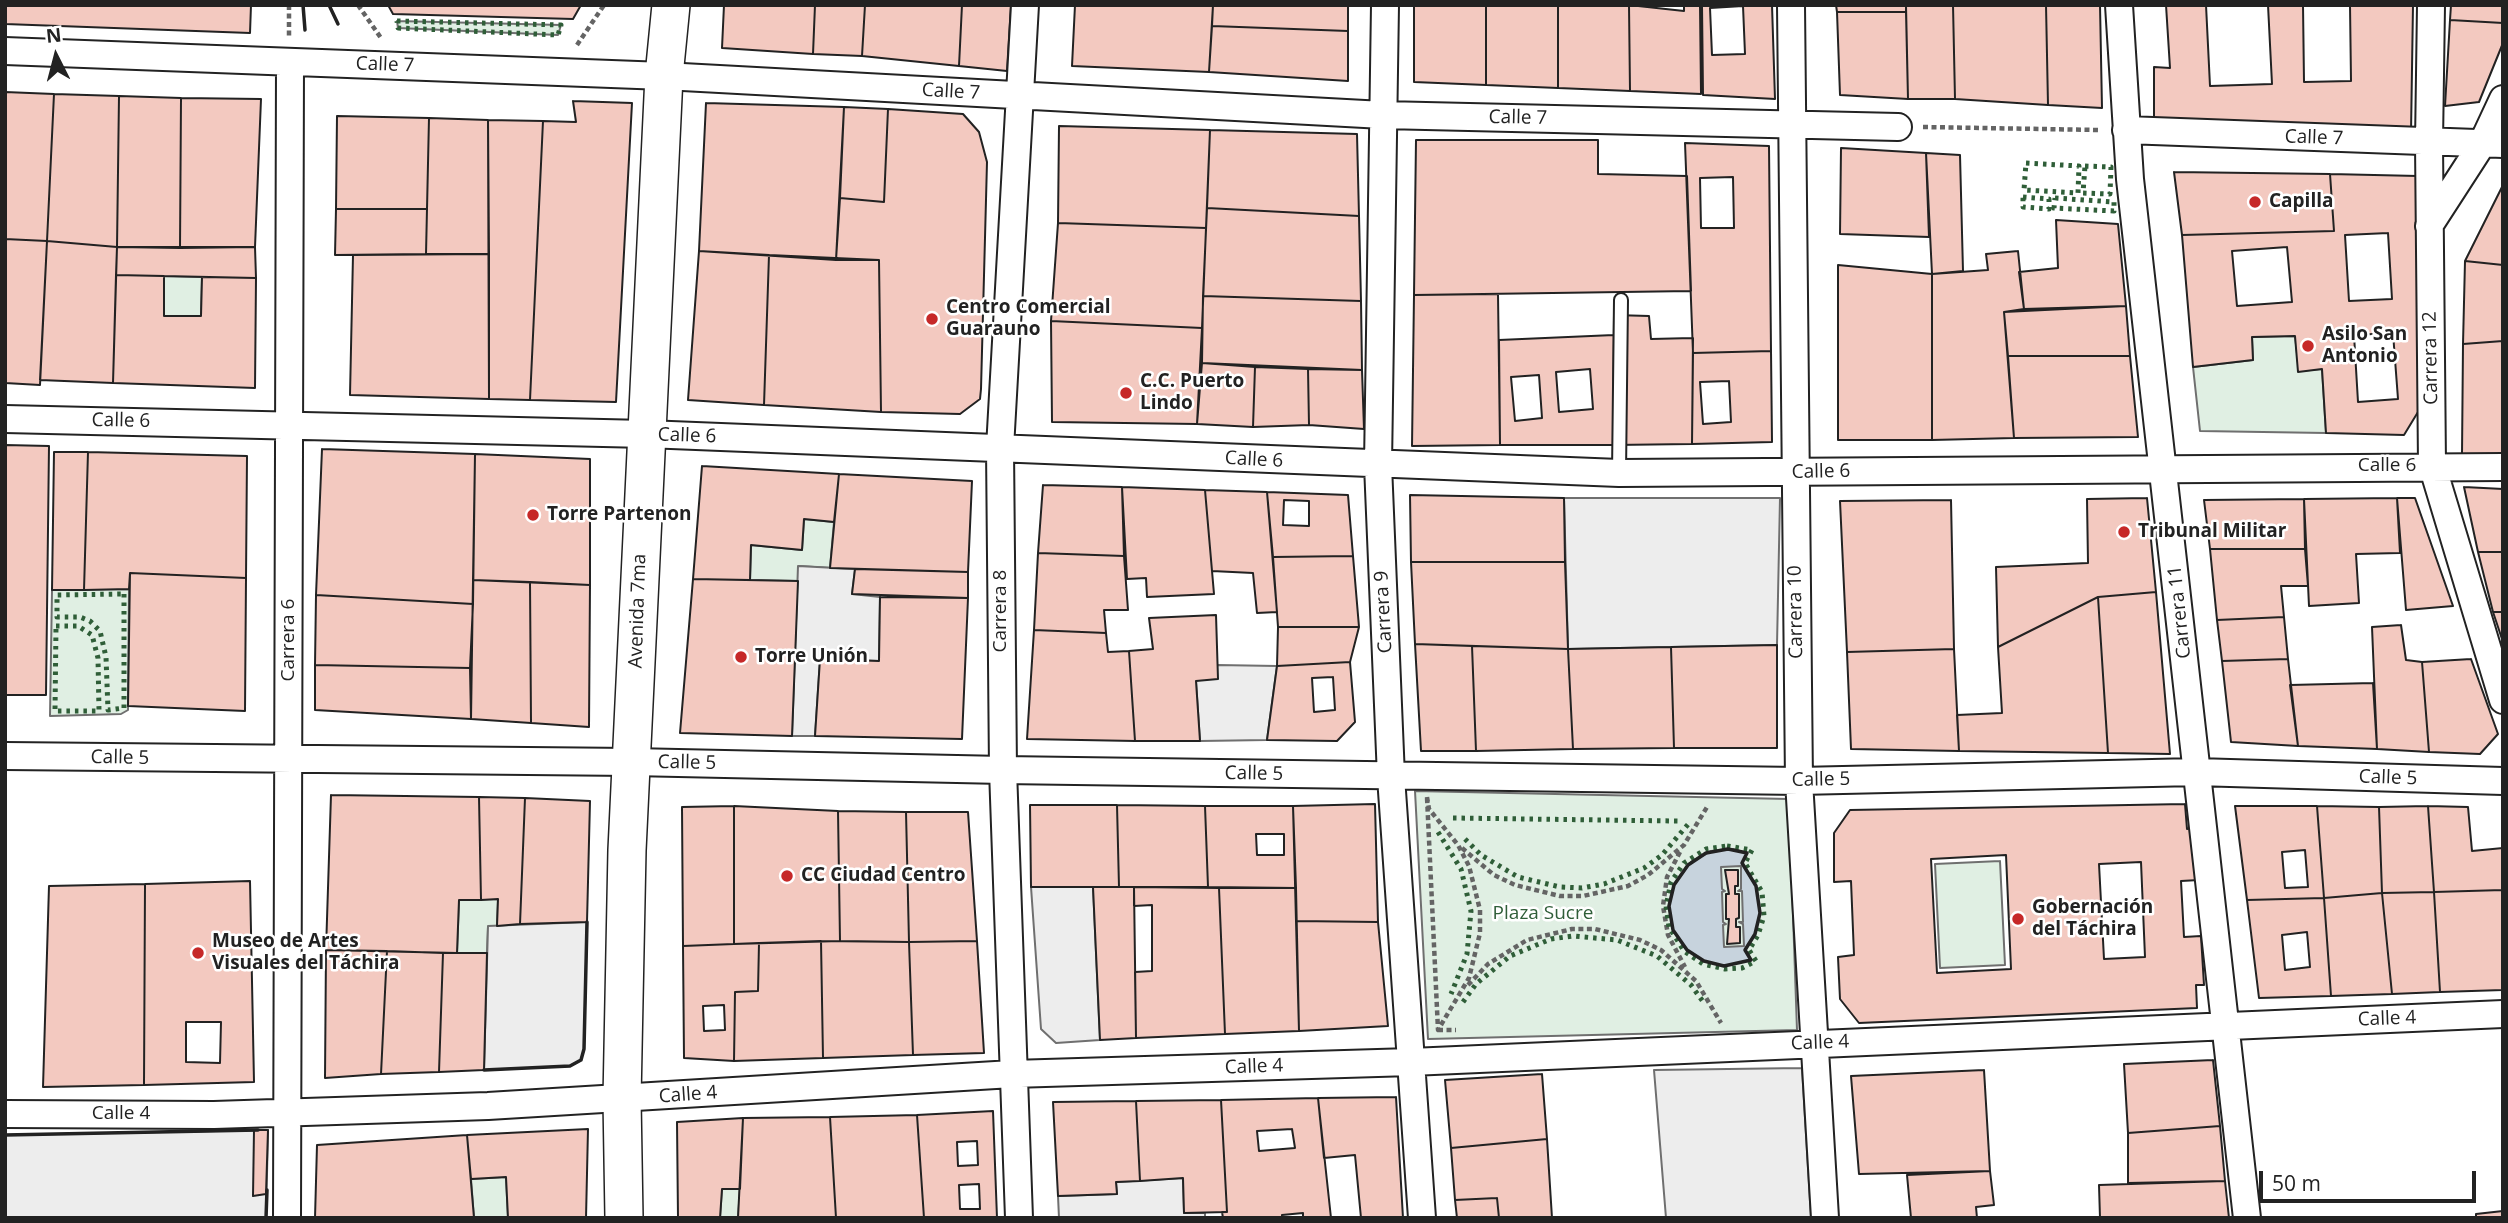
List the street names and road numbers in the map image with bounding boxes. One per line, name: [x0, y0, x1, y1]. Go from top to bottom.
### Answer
street label: Calle 7: [355, 53, 415, 77]
street label: Calle 7: [921, 79, 981, 105]
street label: Calle 7: [1489, 106, 1547, 130]
street label: Calle 7: [2284, 126, 2344, 150]
street label: Carrera 12: [2419, 311, 2443, 405]
street label: Calle 6: [92, 409, 150, 433]
street label: Calle 6: [657, 424, 717, 448]
street label: Calle 6: [1224, 447, 1284, 473]
street label: Calle 6: [2358, 455, 2416, 477]
street label: Calle 6: [1792, 460, 1850, 484]
street label: Avenida 7ma: [625, 553, 651, 669]
street label: Carrera 11: [2164, 564, 2196, 660]
street label: Carrera 10: [1784, 565, 1808, 659]
street label: Carrera 8: [990, 570, 1012, 652]
street label: Carrera 9: [1370, 570, 1398, 654]
street label: Carrera 6: [278, 599, 300, 681]
street label: Calle 5: [91, 746, 149, 770]
street label: Calle 5: [658, 751, 716, 775]
street label: Calle 5: [1225, 762, 1283, 786]
street label: Calle 5: [2358, 766, 2418, 790]
street label: Calle 5: [1792, 768, 1850, 792]
street label: Calle 4: [2357, 1007, 2417, 1031]
street label: Calle 4: [1790, 1031, 1850, 1055]
street label: Calle 4: [1224, 1055, 1284, 1079]
street label: Calle 4: [658, 1082, 718, 1108]
street label: Calle 4: [92, 1103, 150, 1125]

